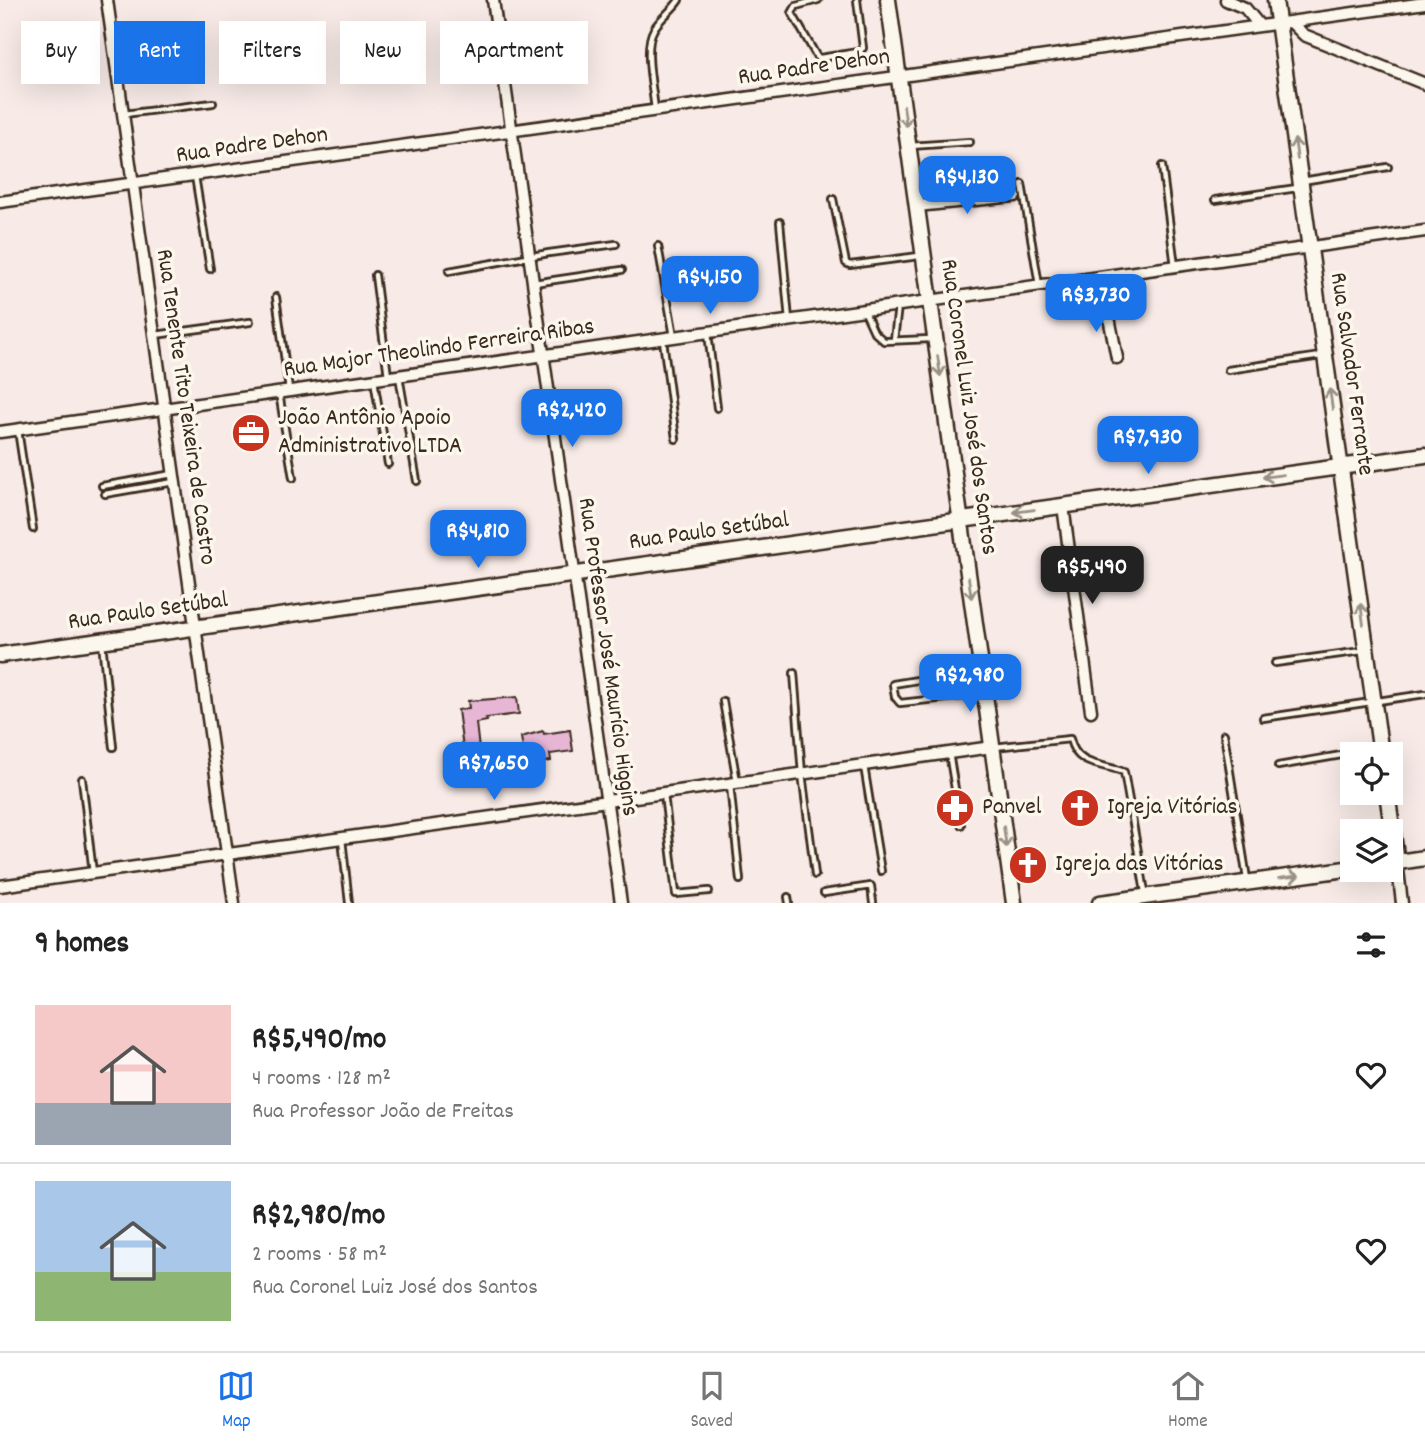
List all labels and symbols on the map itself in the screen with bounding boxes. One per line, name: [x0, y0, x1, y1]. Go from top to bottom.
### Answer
street label: Rua Padre Dehon: [736, 41, 892, 95]
one-way arrow: [898, 104, 911, 127]
street label: Rua Padre Dehon: [174, 119, 330, 173]
one-way arrow: [1290, 138, 1303, 161]
pin: R$4,130: [902, 156, 1032, 216]
street label: Rua Tenente Tito Teixeira de Castro: [146, 247, 224, 567]
pin: R$4,150: [645, 256, 775, 316]
street label: Rua Coronel Luiz José dos Santos: [930, 257, 1006, 557]
street label: Rua Salvador Ferrante: [1320, 270, 1382, 478]
pin: R$3,730: [1031, 274, 1161, 334]
street label: Rua Major Theolindo Ferreira Ribas: [281, 310, 597, 388]
one-way arrow: [933, 354, 946, 377]
one-way arrow: [1325, 388, 1338, 411]
pin: R$2,420: [507, 390, 637, 449]
place label: João Antônio Apoio Administrativo LTDA: [278, 402, 462, 464]
office icon: João Antônio Apoio Administrativo LTDA: [230, 412, 272, 454]
pin: R$7,930: [1083, 416, 1213, 476]
one-way arrow: [1262, 470, 1285, 483]
street label: Rua Professor José Maurício Higgins: [568, 495, 646, 819]
street label: Rua Paulo Setúbal: [627, 504, 791, 560]
one-way arrow: [1013, 505, 1036, 518]
pin: R$4,810: [413, 510, 543, 570]
pin: R$5,490: [1027, 546, 1157, 606]
one-way arrow: [964, 576, 977, 598]
street label: Rua Paulo Setúbal: [66, 584, 230, 640]
one-way arrow: [1355, 603, 1368, 626]
pin: R$2,980: [905, 654, 1035, 714]
pin: R$7,650: [429, 742, 559, 802]
pharmacy icon: Panvel: [934, 787, 976, 829]
church icon: Igreja Vitórias: [1059, 787, 1101, 829]
place label: Panvel: [982, 791, 1042, 825]
place label: Igreja Vitórias: [1107, 791, 1238, 825]
one-way arrow: [999, 825, 1012, 848]
church icon: Igreja das Vitórias: [1007, 844, 1049, 886]
place label: Igreja das Vitórias: [1055, 848, 1224, 882]
one-way arrow: [1277, 870, 1300, 883]

